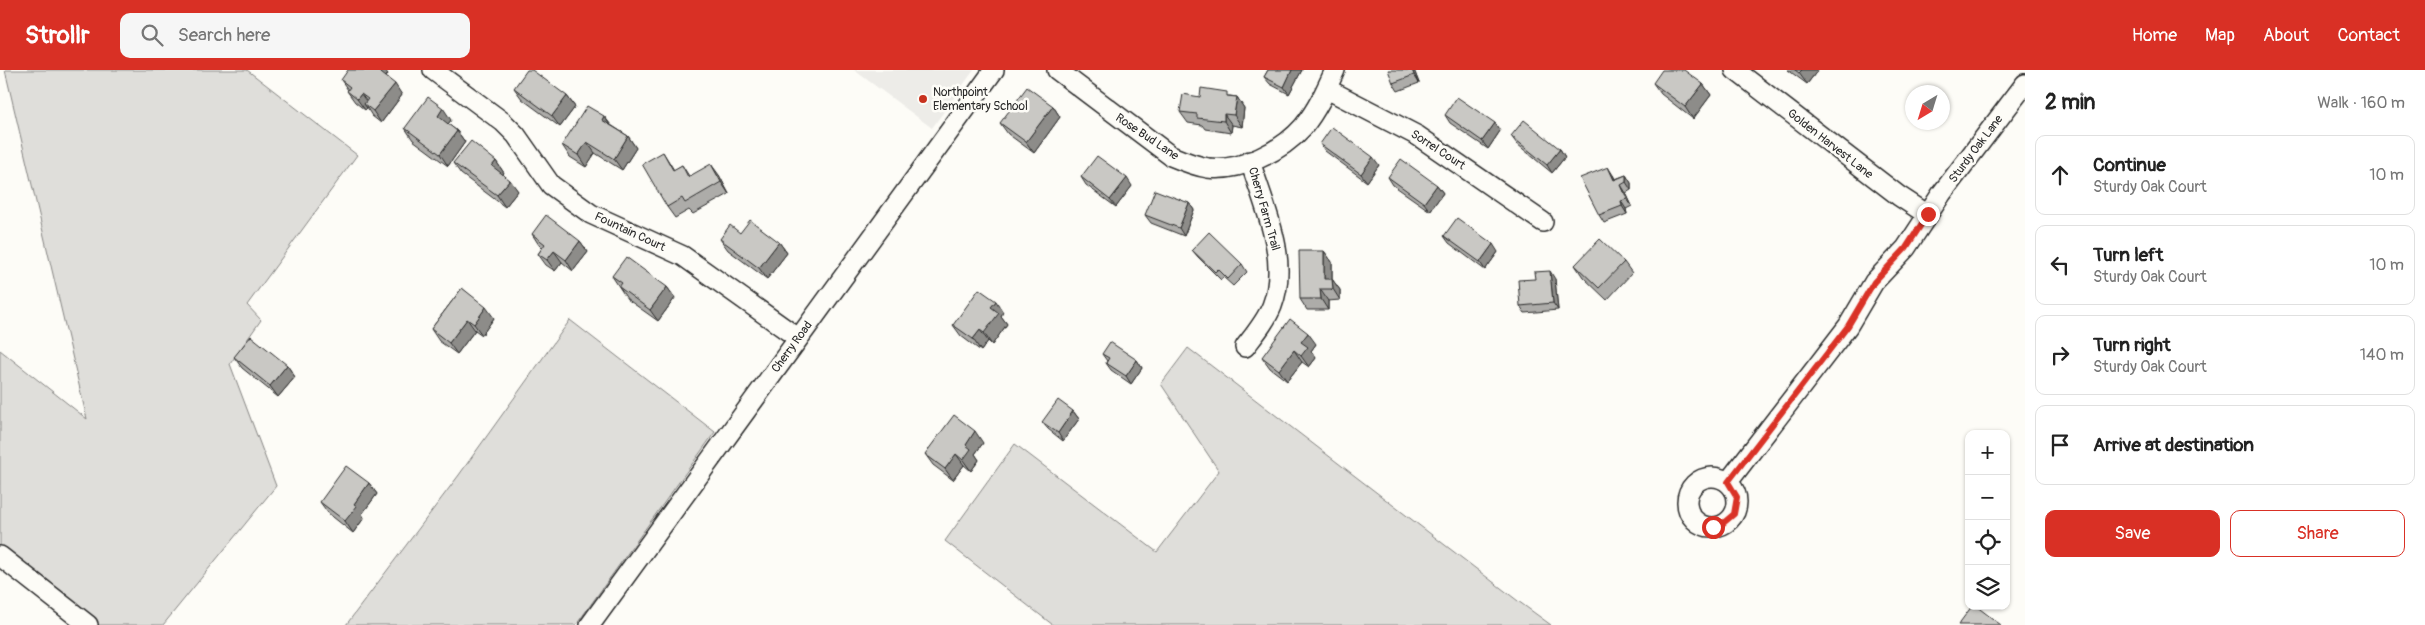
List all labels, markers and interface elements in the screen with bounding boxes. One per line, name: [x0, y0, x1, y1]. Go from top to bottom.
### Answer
search box: [120, 13, 470, 58]
text: Strollr: [25, 21, 90, 50]
icon: search: [138, 21, 166, 49]
text: Search here: [178, 23, 270, 47]
text: Home: [2132, 24, 2177, 47]
text: Map: [2205, 24, 2235, 47]
text: About: [2263, 24, 2309, 47]
text: Contact: [2337, 24, 2400, 47]
place label: Northpoint Elementary School: [933, 85, 1028, 114]
north arrow: [1905, 85, 1950, 130]
text: 2 min: [2045, 89, 2095, 116]
marker: Northpoint Elementary School: [917, 93, 929, 105]
text: Walk · 160 m: [2317, 93, 2405, 113]
street label: Golden Harvest Lane: [1784, 106, 1876, 182]
street label: Rose Bud Lane: [1112, 110, 1182, 164]
street label: Sturdy Oak Lane: [1946, 112, 2006, 186]
street label: Sorrel Court: [1408, 127, 1468, 173]
text: Continue: [2093, 153, 2166, 177]
icon: ahead: [2046, 161, 2074, 189]
text: 10 m: [2369, 165, 2404, 185]
street label: Cherry Farm Trail: [1245, 166, 1283, 253]
text: Sturdy Oak Court: [2093, 177, 2207, 197]
route end: [1917, 203, 1940, 226]
street label: Fountain Court: [592, 209, 668, 255]
text: Turn left: [2093, 243, 2163, 267]
icon: left: [2046, 251, 2074, 279]
text: 10 m: [2369, 255, 2404, 275]
text: Sturdy Oak Court: [2093, 267, 2207, 287]
street label: Cherry Road: [768, 318, 816, 376]
text: Turn right: [2093, 333, 2171, 357]
icon: right: [2046, 341, 2074, 369]
text: 140 m: [2360, 345, 2404, 365]
text: Sturdy Oak Court: [2093, 357, 2207, 377]
map controls: [1965, 430, 2010, 610]
button: +: [1965, 430, 2010, 475]
icon: arrive: [2046, 431, 2074, 459]
text: Arrive at destination: [2093, 433, 2254, 457]
button: −: [1965, 475, 2010, 520]
button: Save: [2045, 510, 2220, 557]
button: Share: [2230, 510, 2405, 557]
route start: [1702, 516, 1725, 539]
button: locate: [1965, 520, 2010, 565]
button: layers: [1965, 565, 2010, 610]

